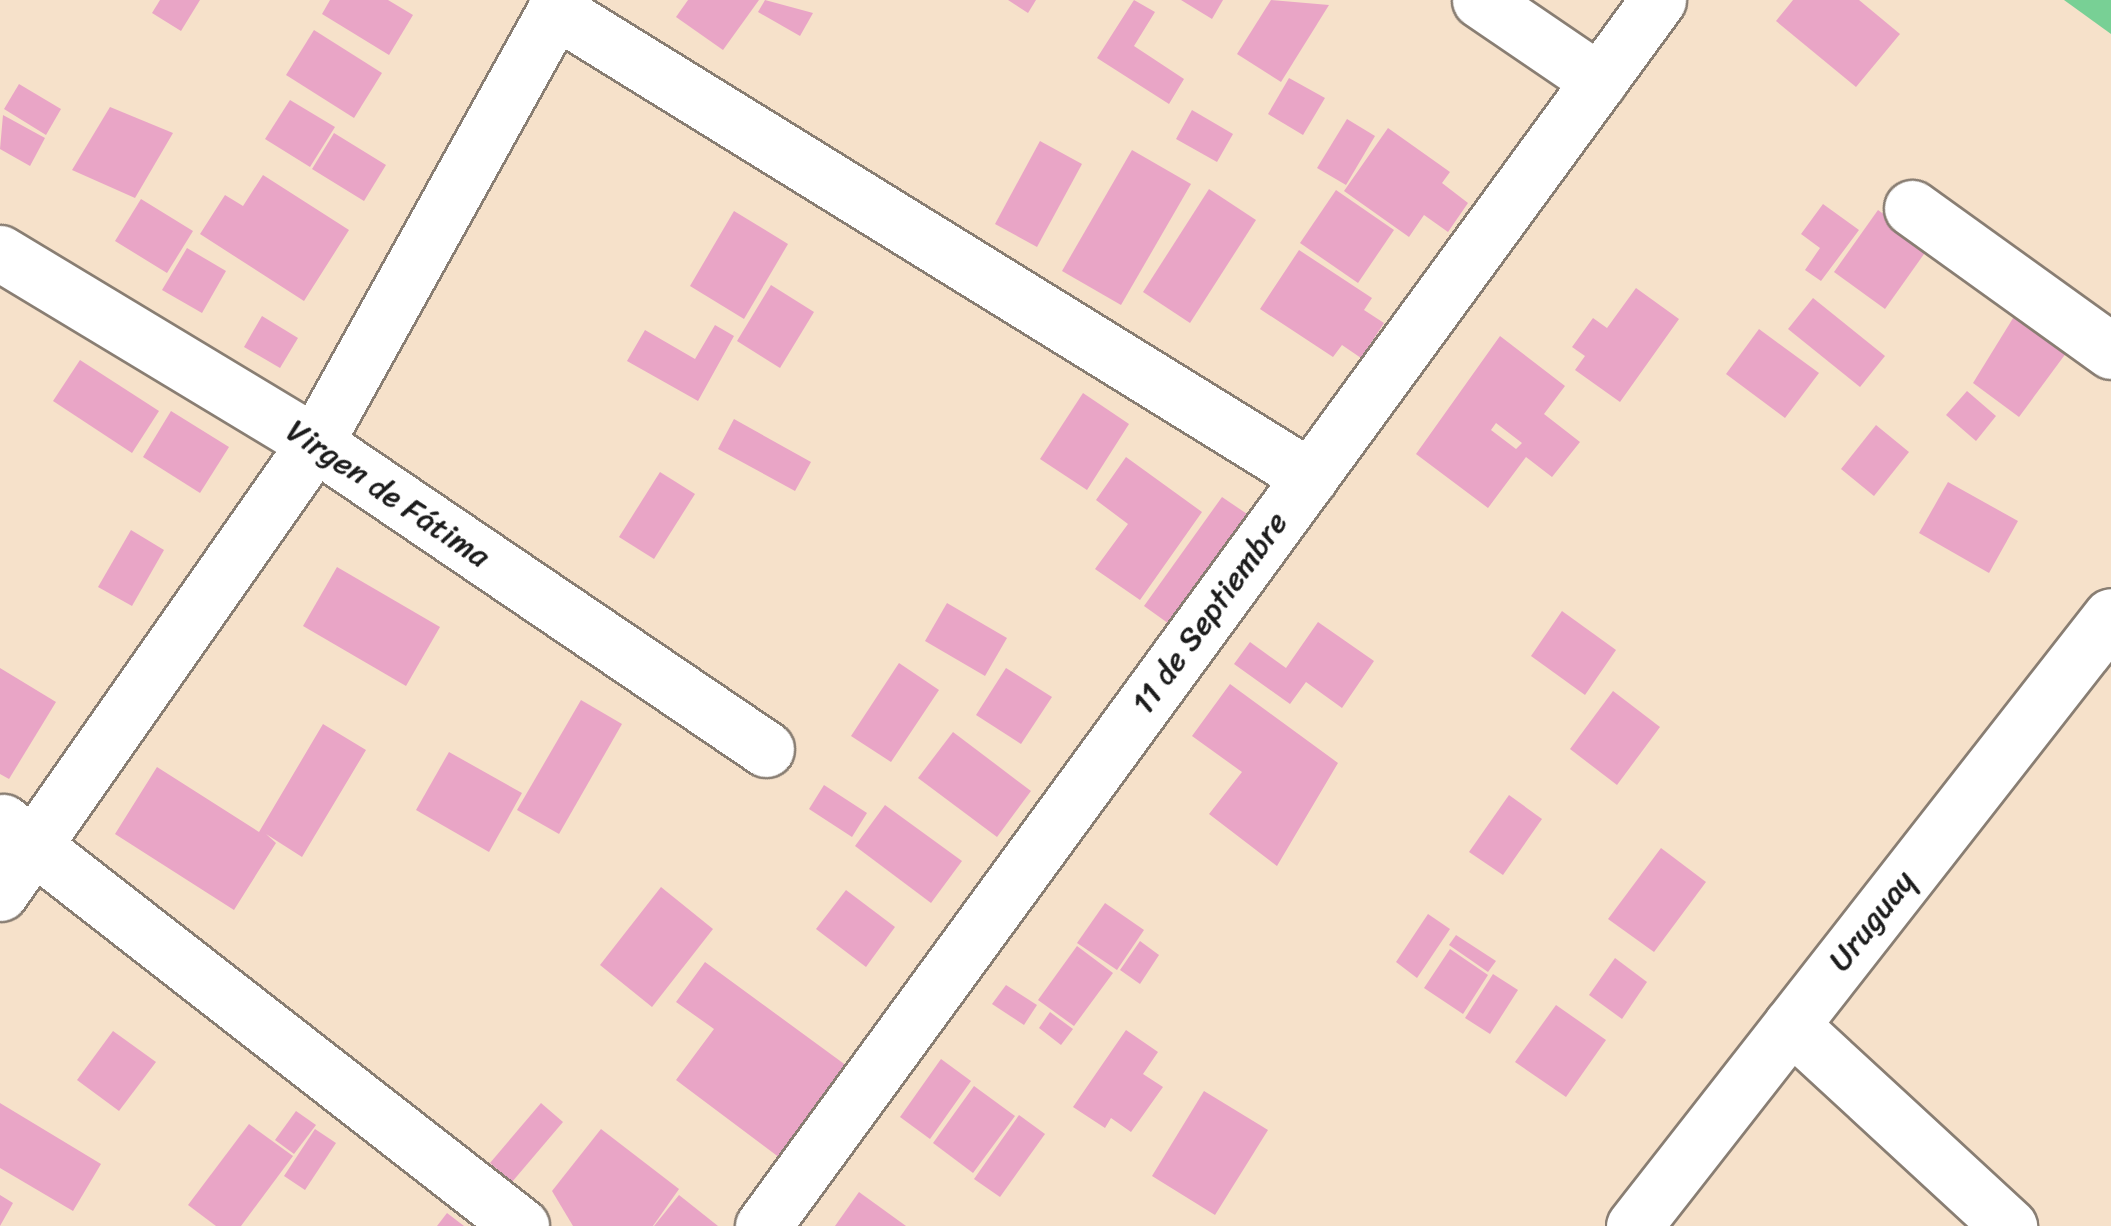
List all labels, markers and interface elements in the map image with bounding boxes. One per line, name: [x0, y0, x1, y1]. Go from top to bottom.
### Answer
street label: Virgen de Fátima: [279, 412, 497, 576]
street label: 11 de Septiembre: [1124, 504, 1296, 722]
street label: Uruguay: [1821, 863, 1923, 979]

